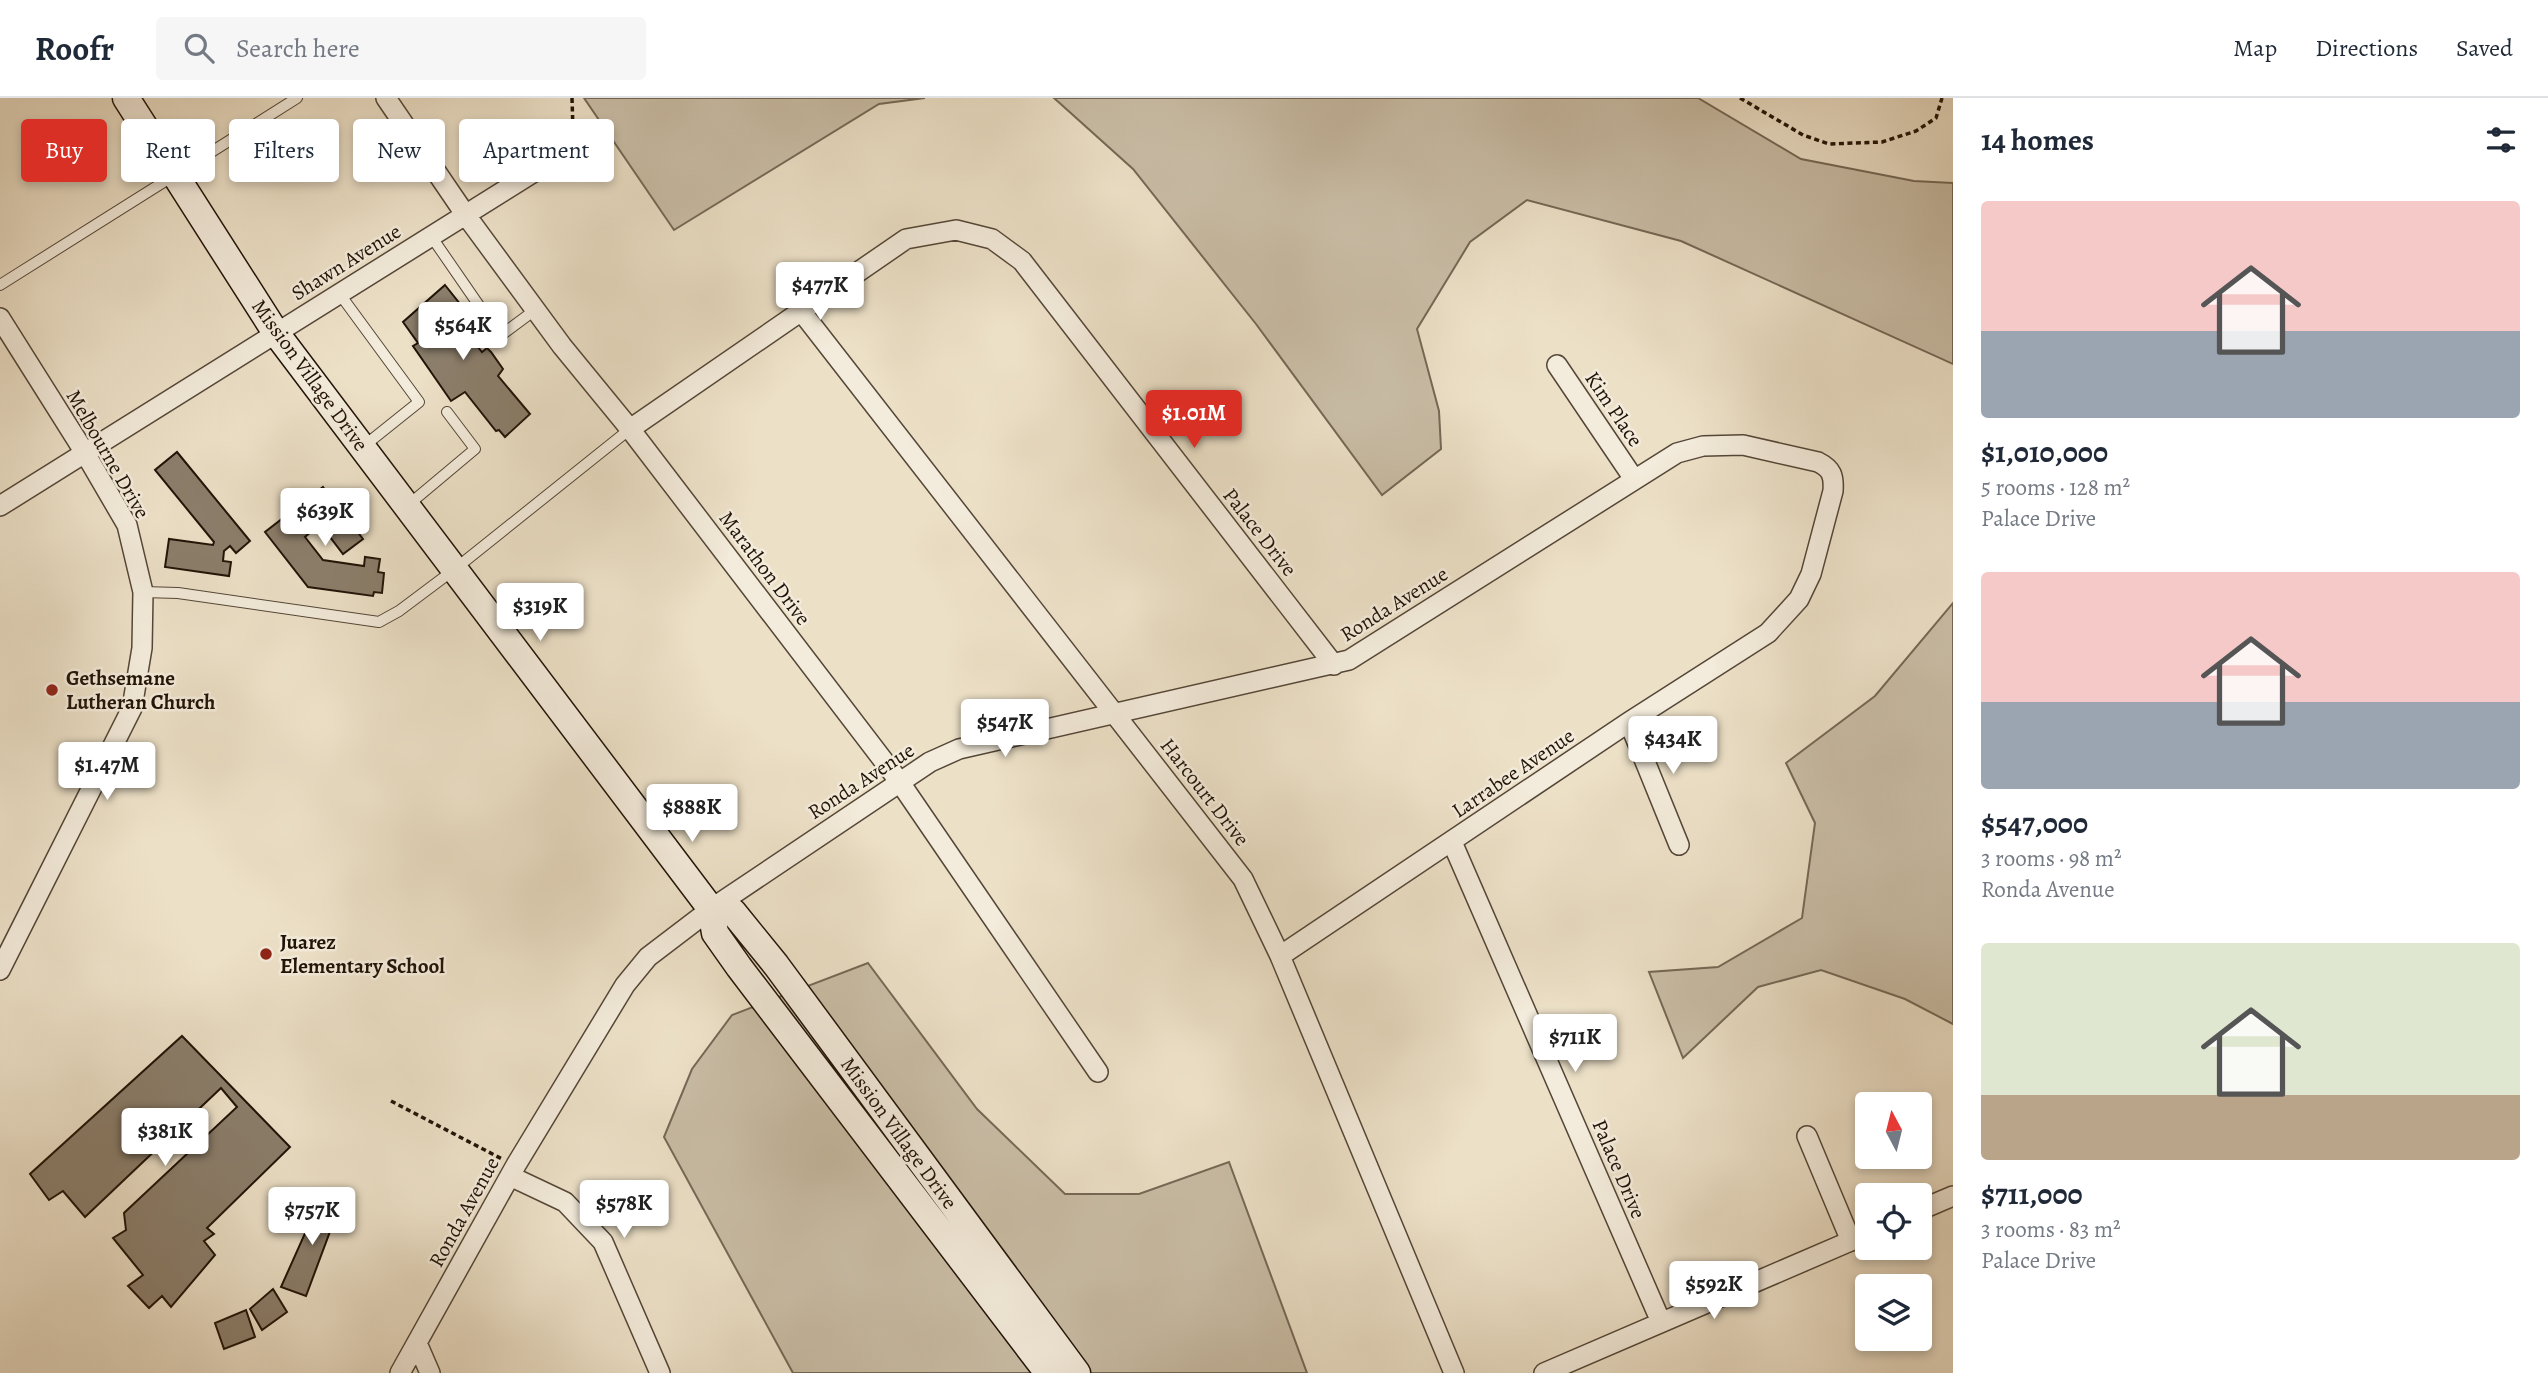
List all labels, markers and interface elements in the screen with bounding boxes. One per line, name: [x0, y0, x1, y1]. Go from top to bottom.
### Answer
search box: [156, 17, 646, 80]
text: Roofr: [35, 26, 114, 71]
icon: search: [180, 29, 218, 67]
text: Search here: [236, 31, 360, 66]
text: Map: [2233, 32, 2277, 64]
text: Directions: [2315, 32, 2418, 64]
text: Saved: [2456, 32, 2513, 64]
chip: Buy: [21, 119, 107, 182]
chip: Rent: [121, 119, 215, 182]
chip: Filters: [229, 119, 339, 182]
chip: New: [353, 119, 445, 182]
chip: Apartment: [459, 119, 614, 182]
text: 14 homes: [1981, 120, 2094, 160]
icon: filters: [2482, 121, 2520, 159]
street label: Shawn Avenue: [286, 217, 406, 307]
icon: home: [2188, 247, 2314, 373]
pin: $477K: [771, 262, 869, 322]
text: $477K: [792, 269, 848, 300]
street label: Mission Village Drive: [245, 293, 375, 457]
pin: $564K: [414, 302, 512, 362]
text: $564K: [434, 309, 492, 340]
street label: Kim Place: [1579, 366, 1649, 452]
street label: Melbourne Drive: [60, 384, 156, 524]
pin: $1.01M: [1137, 390, 1251, 450]
text: $1.01M: [1162, 397, 1226, 428]
text: $1,010,000: [1981, 432, 2108, 472]
text: 5 rooms · 128 m²: [1981, 472, 2130, 503]
street label: Palace Drive: [1217, 482, 1303, 582]
pin: $639K: [276, 489, 374, 548]
text: $639K: [296, 495, 354, 526]
text: Palace Drive: [1981, 503, 2096, 534]
street label: Marathon Drive: [713, 505, 817, 631]
street label: Ronda Avenue: [1335, 560, 1453, 648]
pin: $319K: [491, 584, 589, 643]
text: $319K: [513, 590, 567, 621]
icon: home: [2188, 618, 2314, 744]
place label: Gethsemane Lutheran Church: [66, 664, 215, 716]
marker: Gethsemane Lutheran Church: [44, 682, 60, 698]
pin: $547K: [956, 700, 1054, 759]
text: $547K: [977, 706, 1033, 737]
pin: $434K: [1624, 716, 1722, 776]
street label: Larrabee Avenue: [1446, 722, 1580, 824]
text: $434K: [1644, 723, 1702, 754]
street label: Harcourt Drive: [1154, 732, 1256, 852]
street label: Ronda Avenue: [802, 736, 920, 826]
pin: $1.47M: [50, 742, 164, 802]
text: $1.47M: [74, 749, 140, 780]
pin: $888K: [643, 784, 741, 844]
text: $888K: [663, 791, 721, 822]
text: $547,000: [1981, 803, 2088, 843]
text: 3 rooms · 98 m²: [1981, 843, 2122, 874]
text: Ronda Avenue: [1981, 874, 2115, 905]
place label: Juarez Elementary School: [280, 928, 445, 980]
marker: Juarez Elementary School: [258, 946, 274, 962]
icon: home: [2188, 989, 2314, 1115]
pin: $711K: [1526, 1014, 1624, 1074]
text: $711K: [1549, 1021, 1601, 1052]
street label: Mission Village Drive: [834, 1051, 964, 1215]
north arrow: [1855, 1092, 1932, 1169]
map controls: [1855, 1092, 1932, 1351]
pin: $381K: [116, 1108, 214, 1168]
text: $381K: [138, 1115, 193, 1146]
street label: Palace Drive: [1586, 1115, 1652, 1223]
street label: Ronda Avenue: [422, 1152, 506, 1272]
text: $711,000: [1981, 1174, 2083, 1214]
pin: $578K: [575, 1180, 673, 1240]
button: locate: [1855, 1183, 1932, 1260]
text: $578K: [596, 1187, 652, 1218]
pin: $757K: [263, 1188, 361, 1247]
text: $757K: [284, 1194, 340, 1225]
text: 3 rooms · 83 m²: [1981, 1214, 2121, 1245]
text: Palace Drive: [1981, 1245, 2096, 1276]
pin: $592K: [1665, 1262, 1763, 1321]
text: $592K: [1685, 1268, 1743, 1299]
button: layers: [1855, 1274, 1932, 1351]

